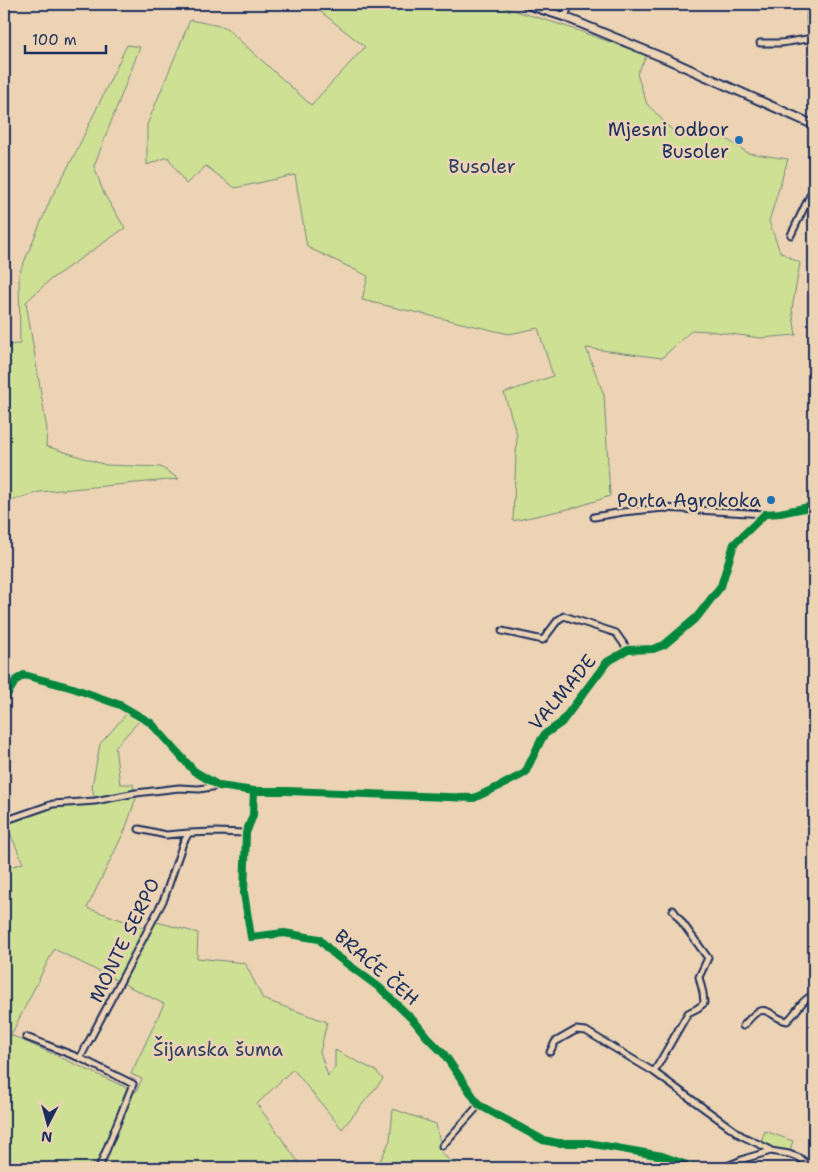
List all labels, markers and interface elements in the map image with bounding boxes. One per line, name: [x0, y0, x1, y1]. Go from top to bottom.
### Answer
scale bar: [25, 22, 106, 54]
text: 100 m: [32, 30, 77, 50]
place label: Mjesni odbor Busoler: [608, 117, 729, 164]
marker: Mjesni odbor Busoler: [733, 134, 745, 146]
park label: Busoler: [448, 154, 516, 179]
place label: Porta Agrokoka: [617, 488, 761, 513]
marker: Porta Agrokoka: [765, 494, 777, 506]
street label: VALMADE: [523, 649, 602, 736]
street label: MONTE SERPO: [84, 874, 165, 1007]
street label: BRAĆE ČEH: [329, 923, 425, 1011]
park label: Šijanska šuma: [153, 1036, 283, 1062]
north arrow: [22, 1100, 72, 1150]
text: N: [40, 1127, 53, 1146]

